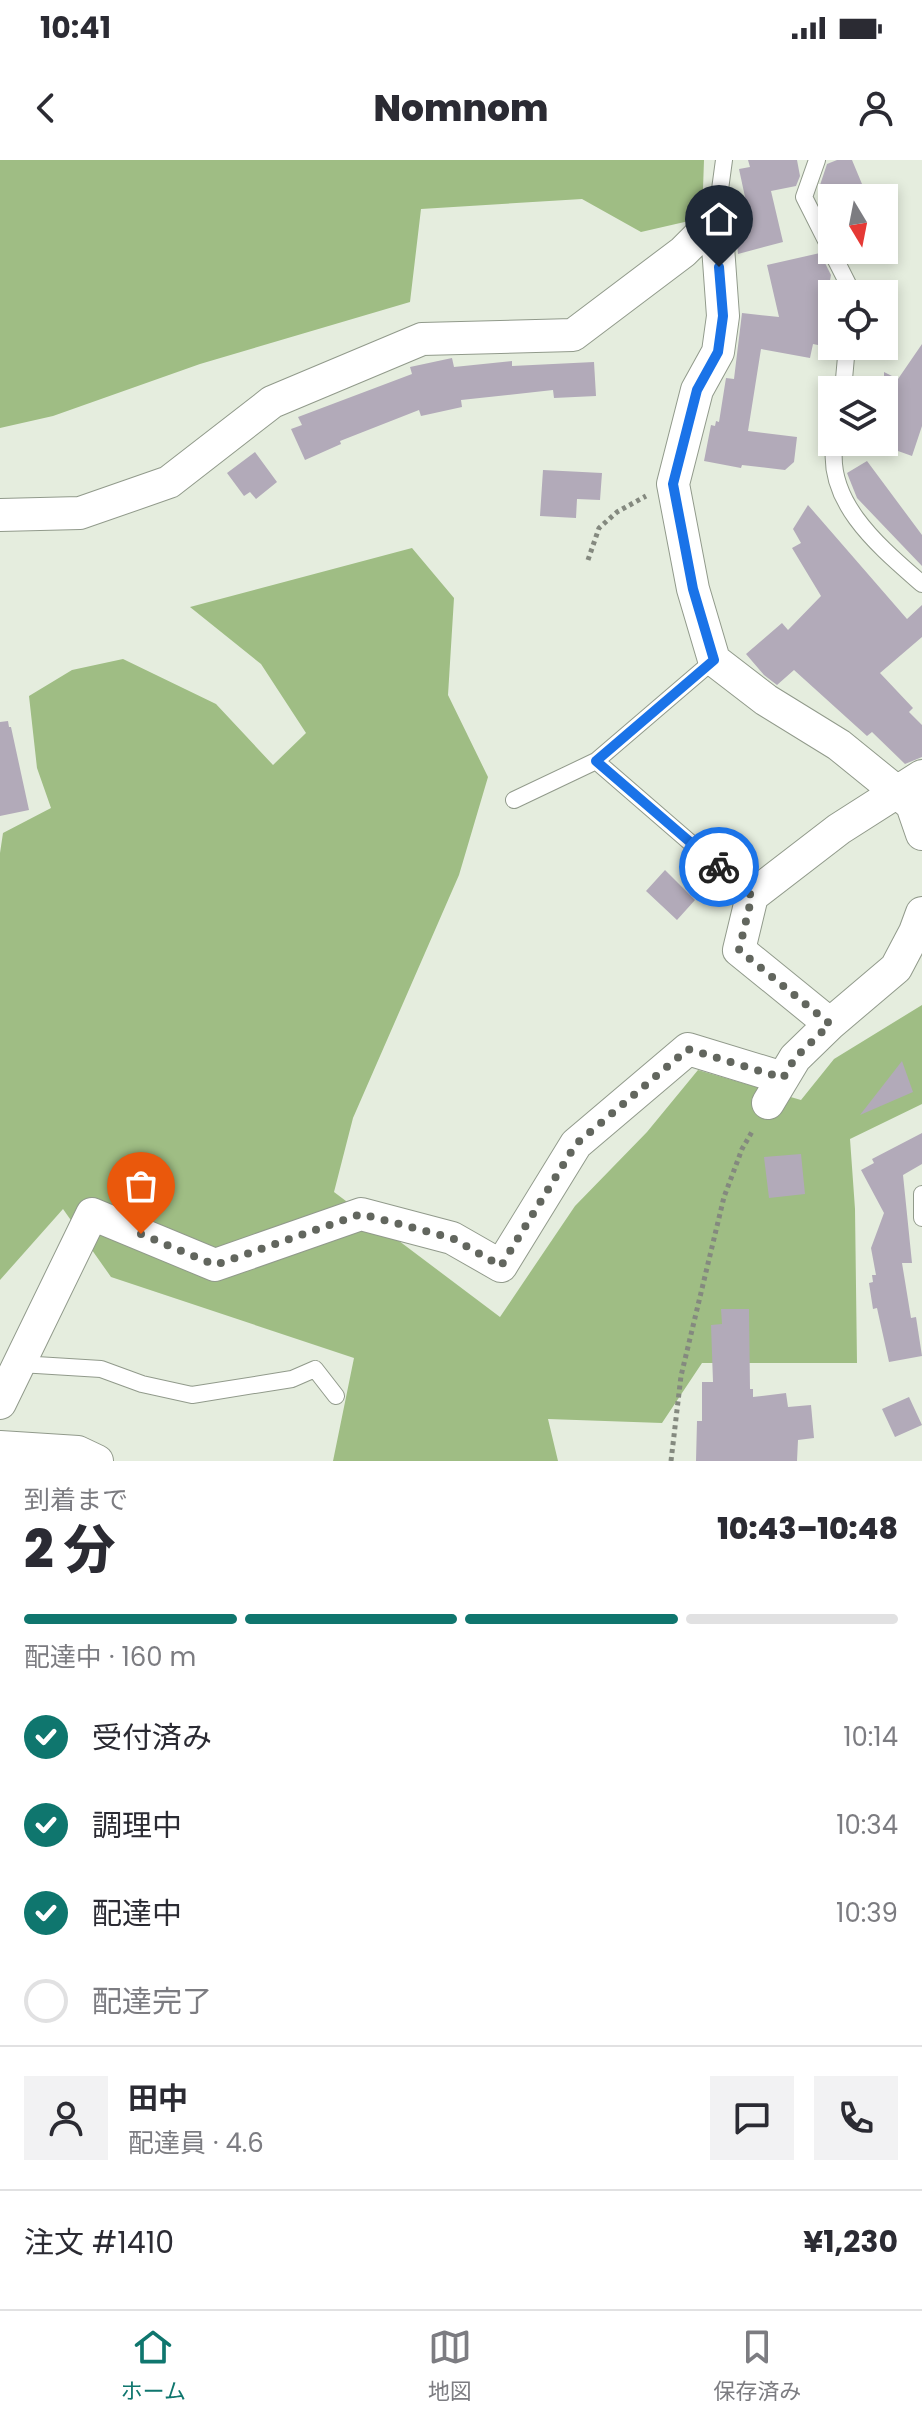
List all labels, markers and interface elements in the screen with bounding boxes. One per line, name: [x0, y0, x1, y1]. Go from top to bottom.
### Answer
text: 10:41: [40, 6, 111, 49]
text: Nomnom: [374, 83, 548, 134]
icon: back: [24, 86, 68, 130]
icon: person: [854, 86, 898, 130]
north arrow: [818, 184, 898, 264]
map controls: [818, 184, 898, 456]
pin: [685, 185, 753, 267]
icon: home: [697, 197, 741, 241]
button: locate: [818, 280, 898, 360]
button: layers: [818, 376, 898, 456]
courier: [679, 827, 759, 907]
icon: bike: [697, 845, 741, 889]
pin: [107, 1152, 175, 1234]
icon: bag: [119, 1164, 163, 1208]
text: 到着まで: [24, 1482, 128, 1518]
text: 10:43–10:48: [717, 1507, 898, 1550]
text: 2 分: [24, 1513, 116, 1586]
text: 配達中 · 160 m: [24, 1639, 196, 1675]
icon: check: [24, 1715, 68, 1759]
text: 受付済み: [92, 1716, 212, 1759]
text: 10:14: [843, 1719, 898, 1755]
icon: check: [24, 1803, 68, 1847]
text: 調理中: [92, 1804, 182, 1847]
text: 10:34: [836, 1807, 898, 1843]
icon: check: [24, 1891, 68, 1935]
text: 配達中: [92, 1892, 182, 1935]
text: 10:39: [836, 1895, 898, 1931]
text: 配達完了: [92, 1980, 212, 2023]
button: person: [24, 2076, 108, 2160]
button: chat: [710, 2076, 794, 2160]
button: phone: [814, 2076, 898, 2160]
text: 田中: [128, 2077, 188, 2120]
text: 配達員 · 4.6: [128, 2125, 264, 2161]
text: ¥1,230: [803, 2220, 898, 2263]
text: 注文 #1410: [24, 2221, 174, 2264]
tab: ホーム: [121, 2325, 186, 2408]
tab: 地図: [428, 2325, 472, 2408]
tab: 保存済み: [713, 2325, 801, 2408]

